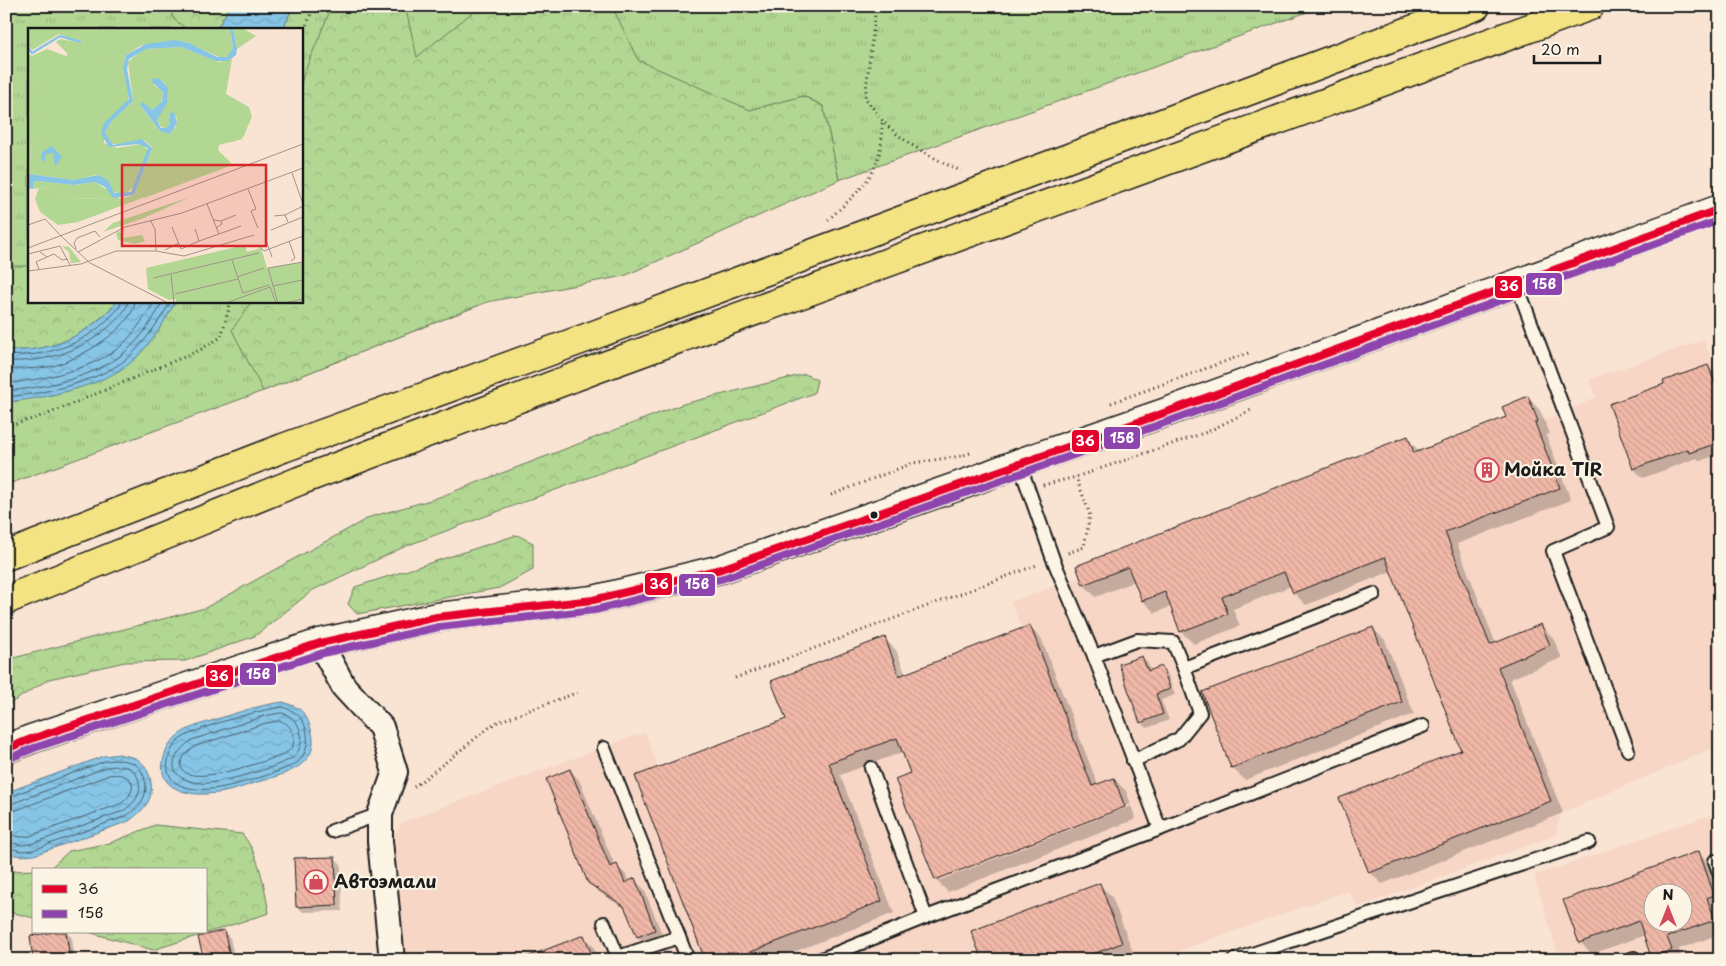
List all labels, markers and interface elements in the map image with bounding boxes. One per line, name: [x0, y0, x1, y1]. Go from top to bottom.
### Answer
inset map: [28, 28, 302, 302]
scale bar: [1534, 32, 1600, 64]
text: 20 m: [1541, 37, 1580, 60]
line badge: 15в: [1525, 272, 1563, 296]
text: 15в: [1532, 273, 1557, 294]
line badge: 36: [1494, 275, 1523, 299]
text: 36: [1499, 275, 1519, 296]
line badge: 15в: [1103, 426, 1141, 450]
text: 15в: [1110, 427, 1135, 448]
line badge: 36: [1071, 429, 1100, 453]
text: 36: [1075, 430, 1095, 451]
place label: Мойка TIR: [1504, 455, 1603, 482]
building icon: Мойка TIR: [1474, 457, 1500, 483]
unlabelled marker: [869, 510, 879, 520]
line badge: 36: [644, 572, 673, 596]
text: 36: [649, 573, 669, 594]
line badge: 15в: [678, 573, 716, 597]
text: 15в: [685, 573, 710, 594]
line badge: 15в: [239, 662, 277, 686]
text: 15в: [246, 663, 271, 684]
line badge: 36: [205, 664, 234, 688]
text: 36: [209, 665, 229, 686]
place label: Автоэмали: [334, 867, 437, 894]
legend: [32, 868, 208, 934]
shop icon: Автоэмали: [303, 869, 329, 895]
text: 36: [78, 876, 98, 899]
north arrow: [1644, 884, 1694, 934]
text: N: [1662, 884, 1674, 905]
text: 15в: [78, 900, 103, 923]

